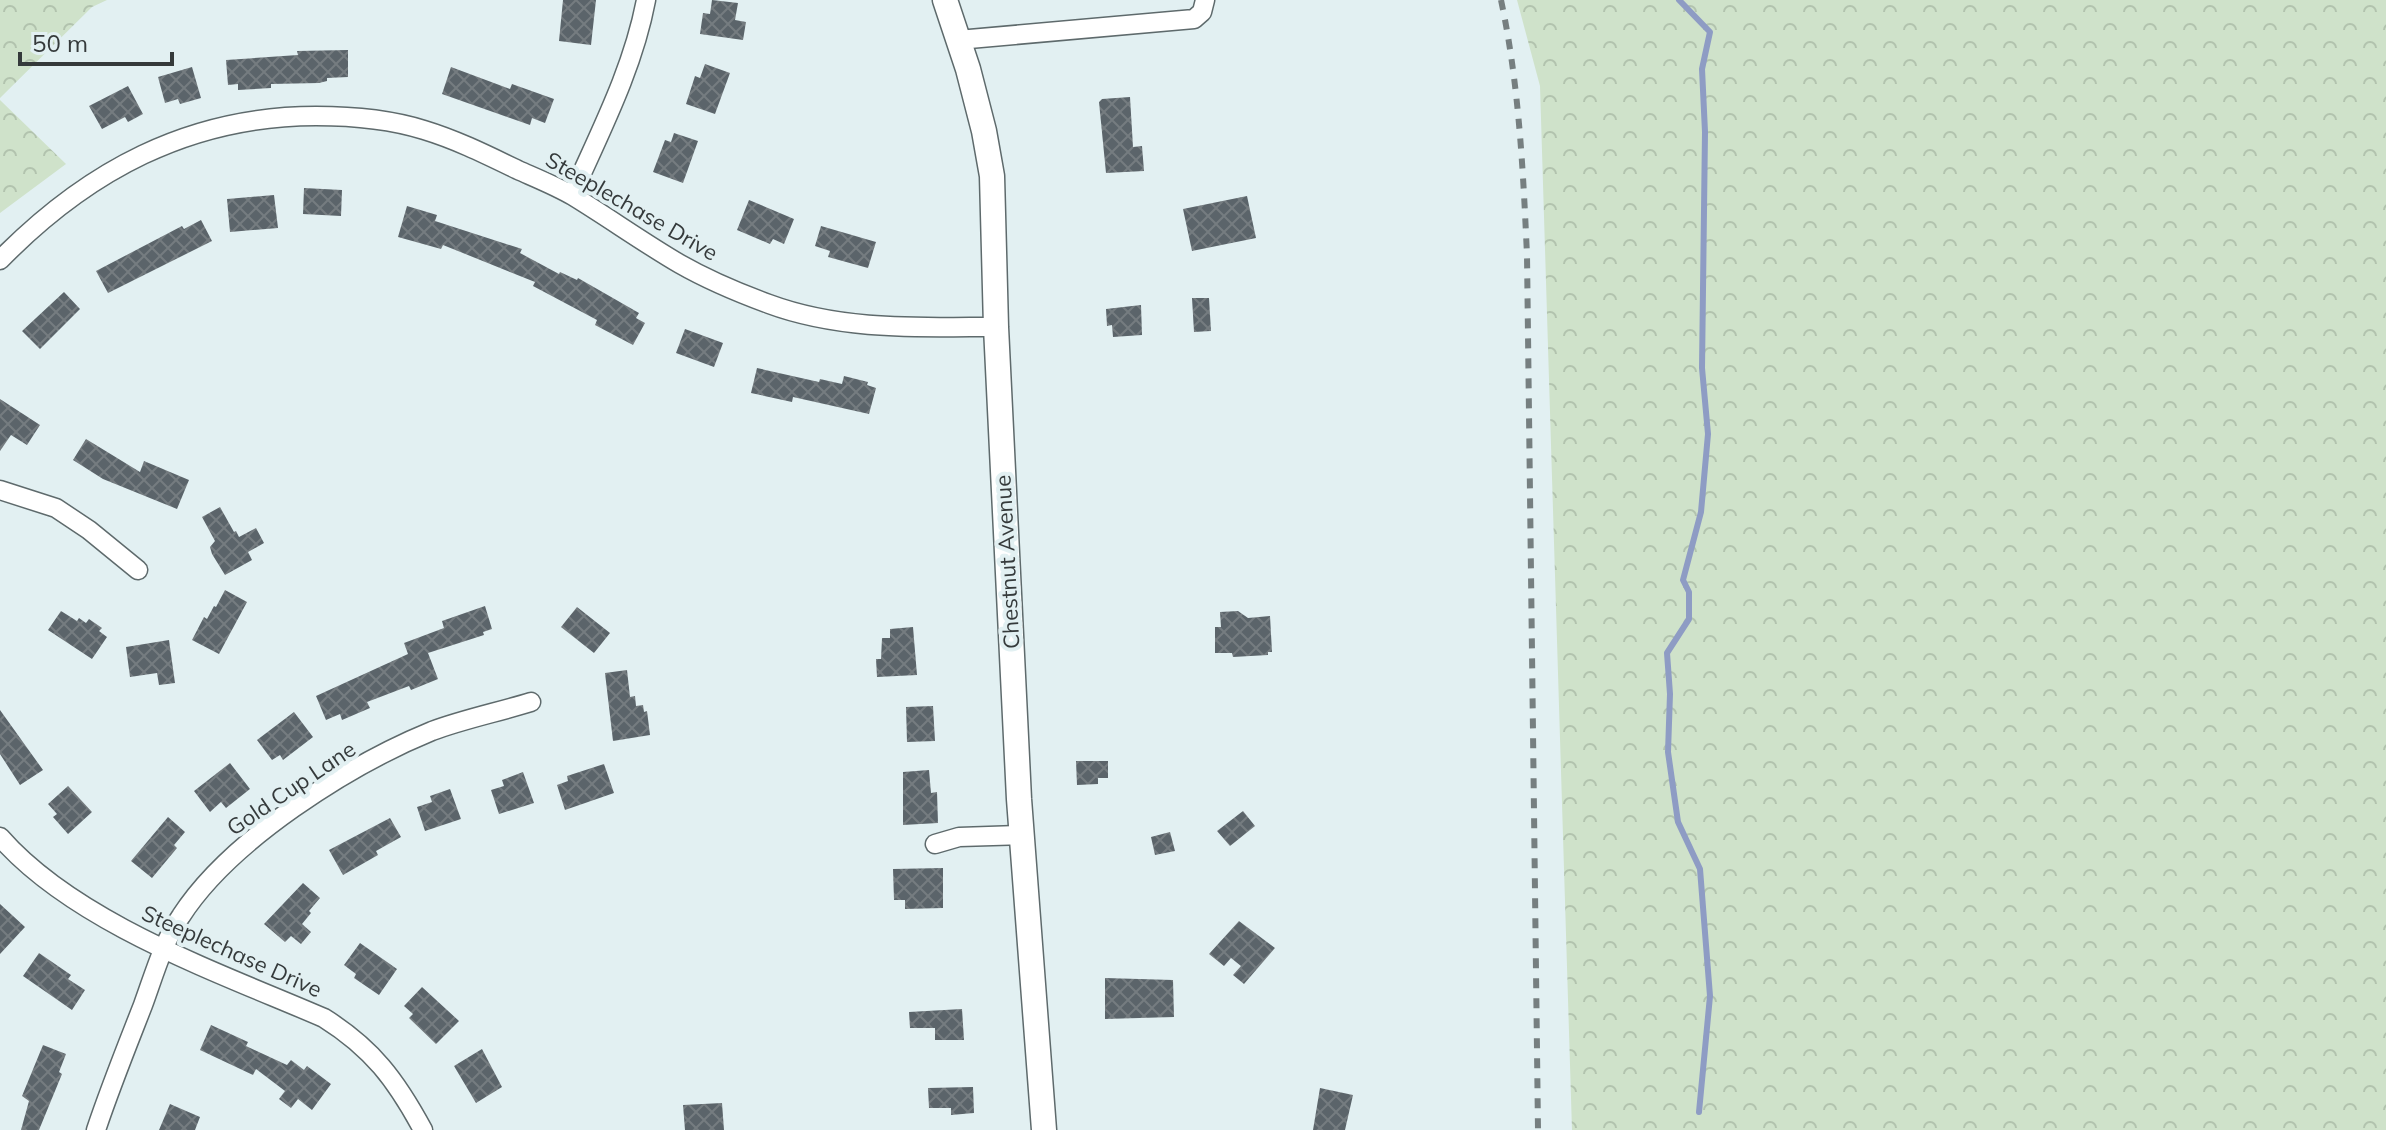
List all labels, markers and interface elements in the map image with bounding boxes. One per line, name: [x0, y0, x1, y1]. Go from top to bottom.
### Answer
scale bar: [20, 16, 172, 66]
text: 50 m: [32, 28, 88, 58]
street label: Steeplechase Drive: [541, 145, 723, 267]
street label: Chestnut Avenue: [988, 474, 1026, 650]
street label: Gold Cup Lane: [221, 735, 361, 841]
street label: Steeplechase Drive: [138, 899, 326, 1003]

